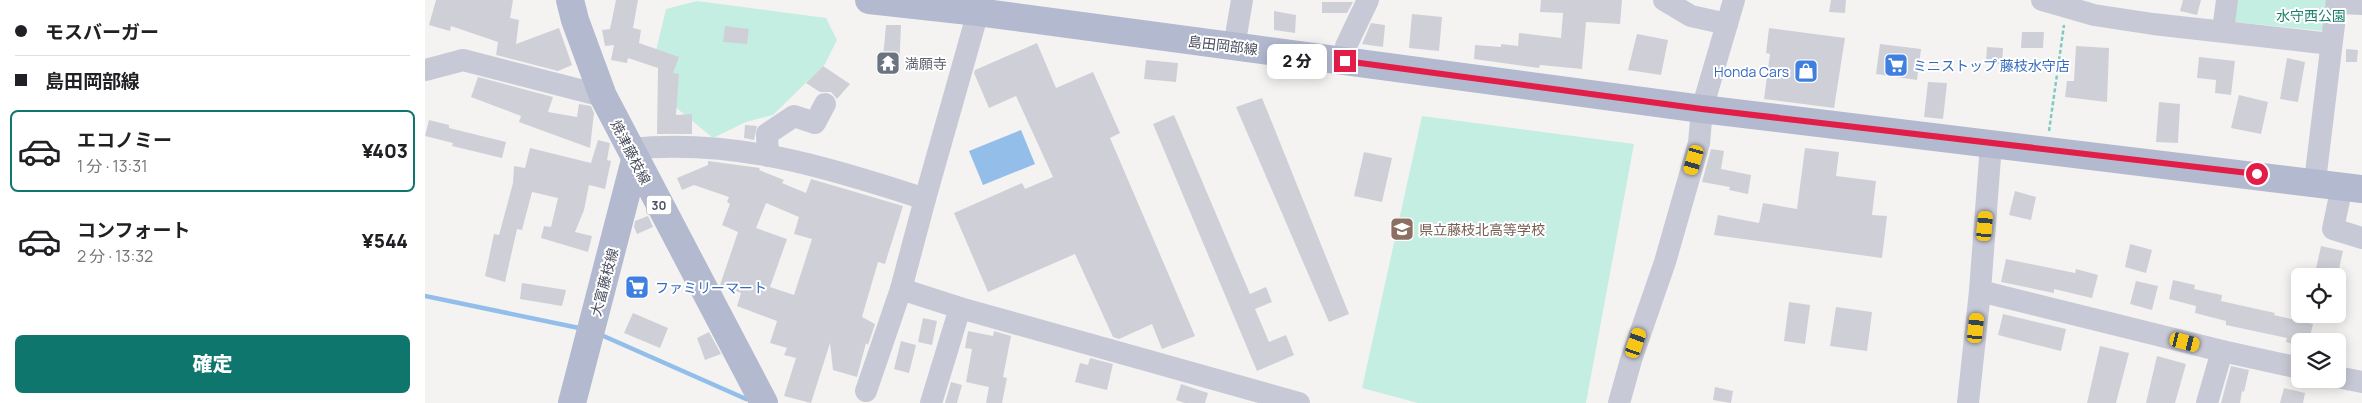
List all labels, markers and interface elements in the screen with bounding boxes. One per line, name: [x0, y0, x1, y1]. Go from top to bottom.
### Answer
park label: 水守西公園: [2276, 6, 2346, 25]
text: モスバーガー: [45, 19, 159, 45]
street label: 島田岡部線: [1187, 31, 1259, 59]
callout: 2 分: [1267, 44, 1327, 78]
temple icon: 満願寺: [875, 50, 901, 76]
text: 2 分: [1283, 50, 1311, 72]
route end: [1334, 50, 1356, 72]
supermarket icon: ミニストップ 藤枝水守店: [1883, 52, 1909, 78]
place label: 満願寺: [905, 54, 947, 73]
place label: ミニストップ 藤枝水守店: [1913, 56, 2070, 75]
shop icon: Honda Cars: [1793, 58, 1819, 84]
place label: Honda Cars: [1714, 62, 1789, 81]
text: 島田岡部線: [45, 68, 140, 94]
street label: 焼津藤枝線: [607, 117, 655, 187]
text: エコノミー: [77, 127, 172, 153]
icon: car: [17, 129, 62, 174]
text: ¥403: [362, 138, 408, 164]
car: [1682, 144, 1705, 176]
text: 1 分 · 13:31: [77, 155, 147, 177]
route start: [2246, 163, 2268, 185]
road number: 30: [647, 196, 671, 214]
car: [1976, 210, 1993, 242]
school or university icon: 県立藤枝北高等学校: [1389, 216, 1415, 242]
text: コンフォート: [77, 217, 190, 243]
icon: car: [17, 219, 62, 264]
place label: 県立藤枝北高等学校: [1419, 220, 1545, 239]
text: ¥544: [362, 228, 408, 254]
text: 2 分 · 13:32: [77, 245, 153, 267]
street label: 大富藤枝線: [586, 246, 622, 318]
map controls: [2291, 268, 2346, 388]
button: locate: [2291, 268, 2346, 323]
supermarket icon: ファミリーマート: [624, 274, 650, 300]
place label: ファミリーマート: [655, 278, 767, 297]
car: [1966, 312, 1985, 344]
car: [1624, 326, 1647, 360]
car: [2168, 331, 2201, 353]
button: layers: [2291, 333, 2346, 388]
button: 確定: [15, 335, 410, 393]

